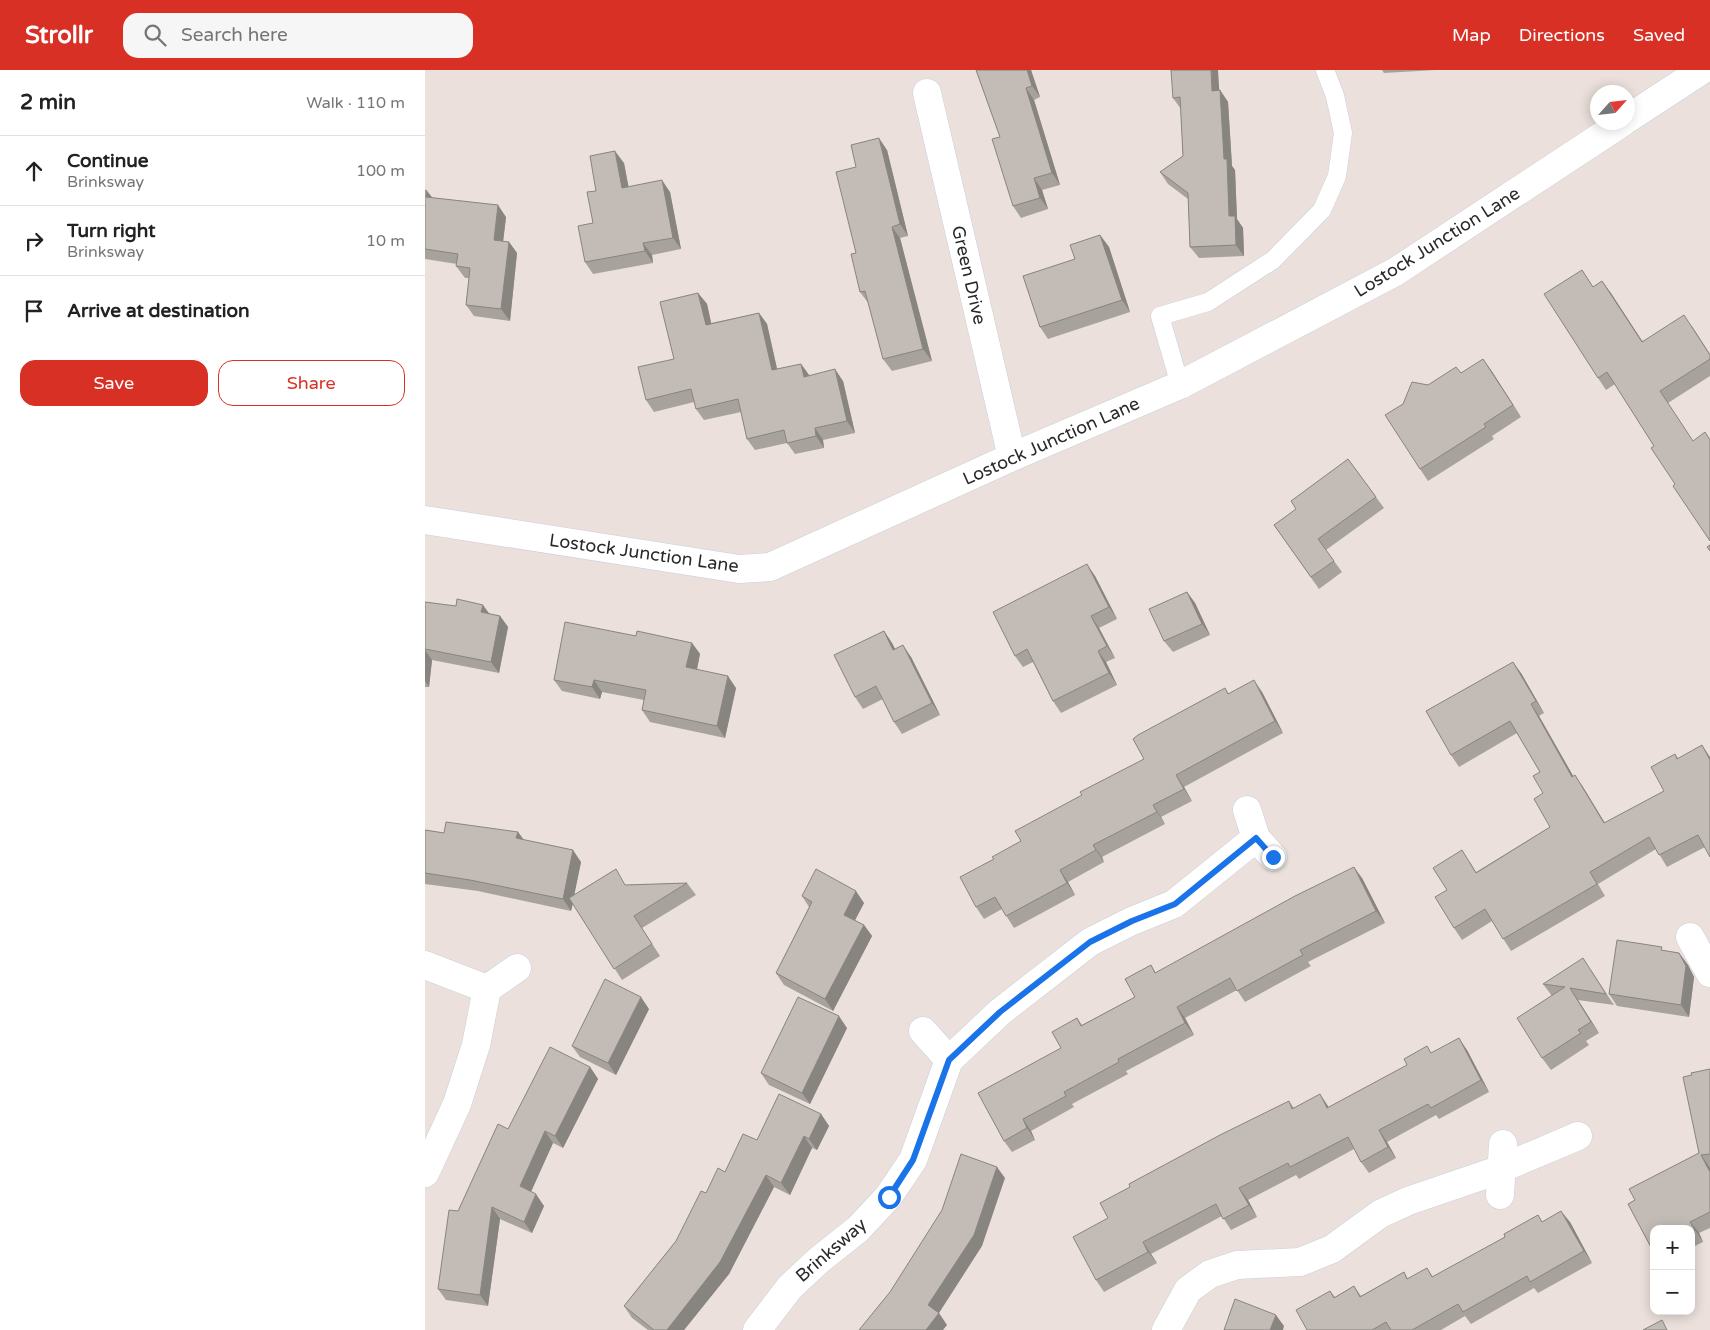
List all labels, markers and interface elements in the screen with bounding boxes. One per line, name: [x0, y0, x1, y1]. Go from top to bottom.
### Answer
search box: [123, 13, 473, 58]
text: Strollr: [25, 21, 93, 50]
icon: search: [141, 21, 169, 49]
text: Search here: [181, 24, 288, 46]
text: Map: [1452, 24, 1491, 46]
text: Directions: [1519, 24, 1605, 46]
text: Saved: [1633, 24, 1685, 46]
north arrow: [1590, 85, 1635, 130]
text: 2 min: [20, 90, 76, 115]
text: Walk · 110 m: [306, 93, 405, 113]
text: Continue: [67, 150, 149, 172]
icon: ahead: [20, 157, 48, 185]
text: 100 m: [356, 161, 405, 181]
text: Brinksway: [67, 172, 144, 192]
street label: Lostock Junction Lane: [1350, 182, 1524, 302]
text: Turn right: [67, 220, 155, 242]
street label: Green Drive: [947, 224, 991, 326]
icon: right: [20, 227, 48, 255]
text: 10 m: [366, 231, 405, 251]
text: Brinksway: [67, 242, 144, 262]
icon: arrive: [20, 297, 48, 325]
text: Arrive at destination: [67, 300, 250, 322]
button: Save: [20, 360, 208, 406]
button: Share: [218, 360, 405, 406]
street label: Lostock Junction Lane: [959, 392, 1143, 490]
street label: Lostock Junction Lane: [548, 529, 740, 577]
route end: [1262, 846, 1285, 869]
route start: [878, 1186, 901, 1209]
street label: Brinksway: [791, 1213, 871, 1287]
map controls: [1650, 1225, 1695, 1315]
button: +: [1650, 1225, 1695, 1270]
button: −: [1650, 1270, 1695, 1315]

